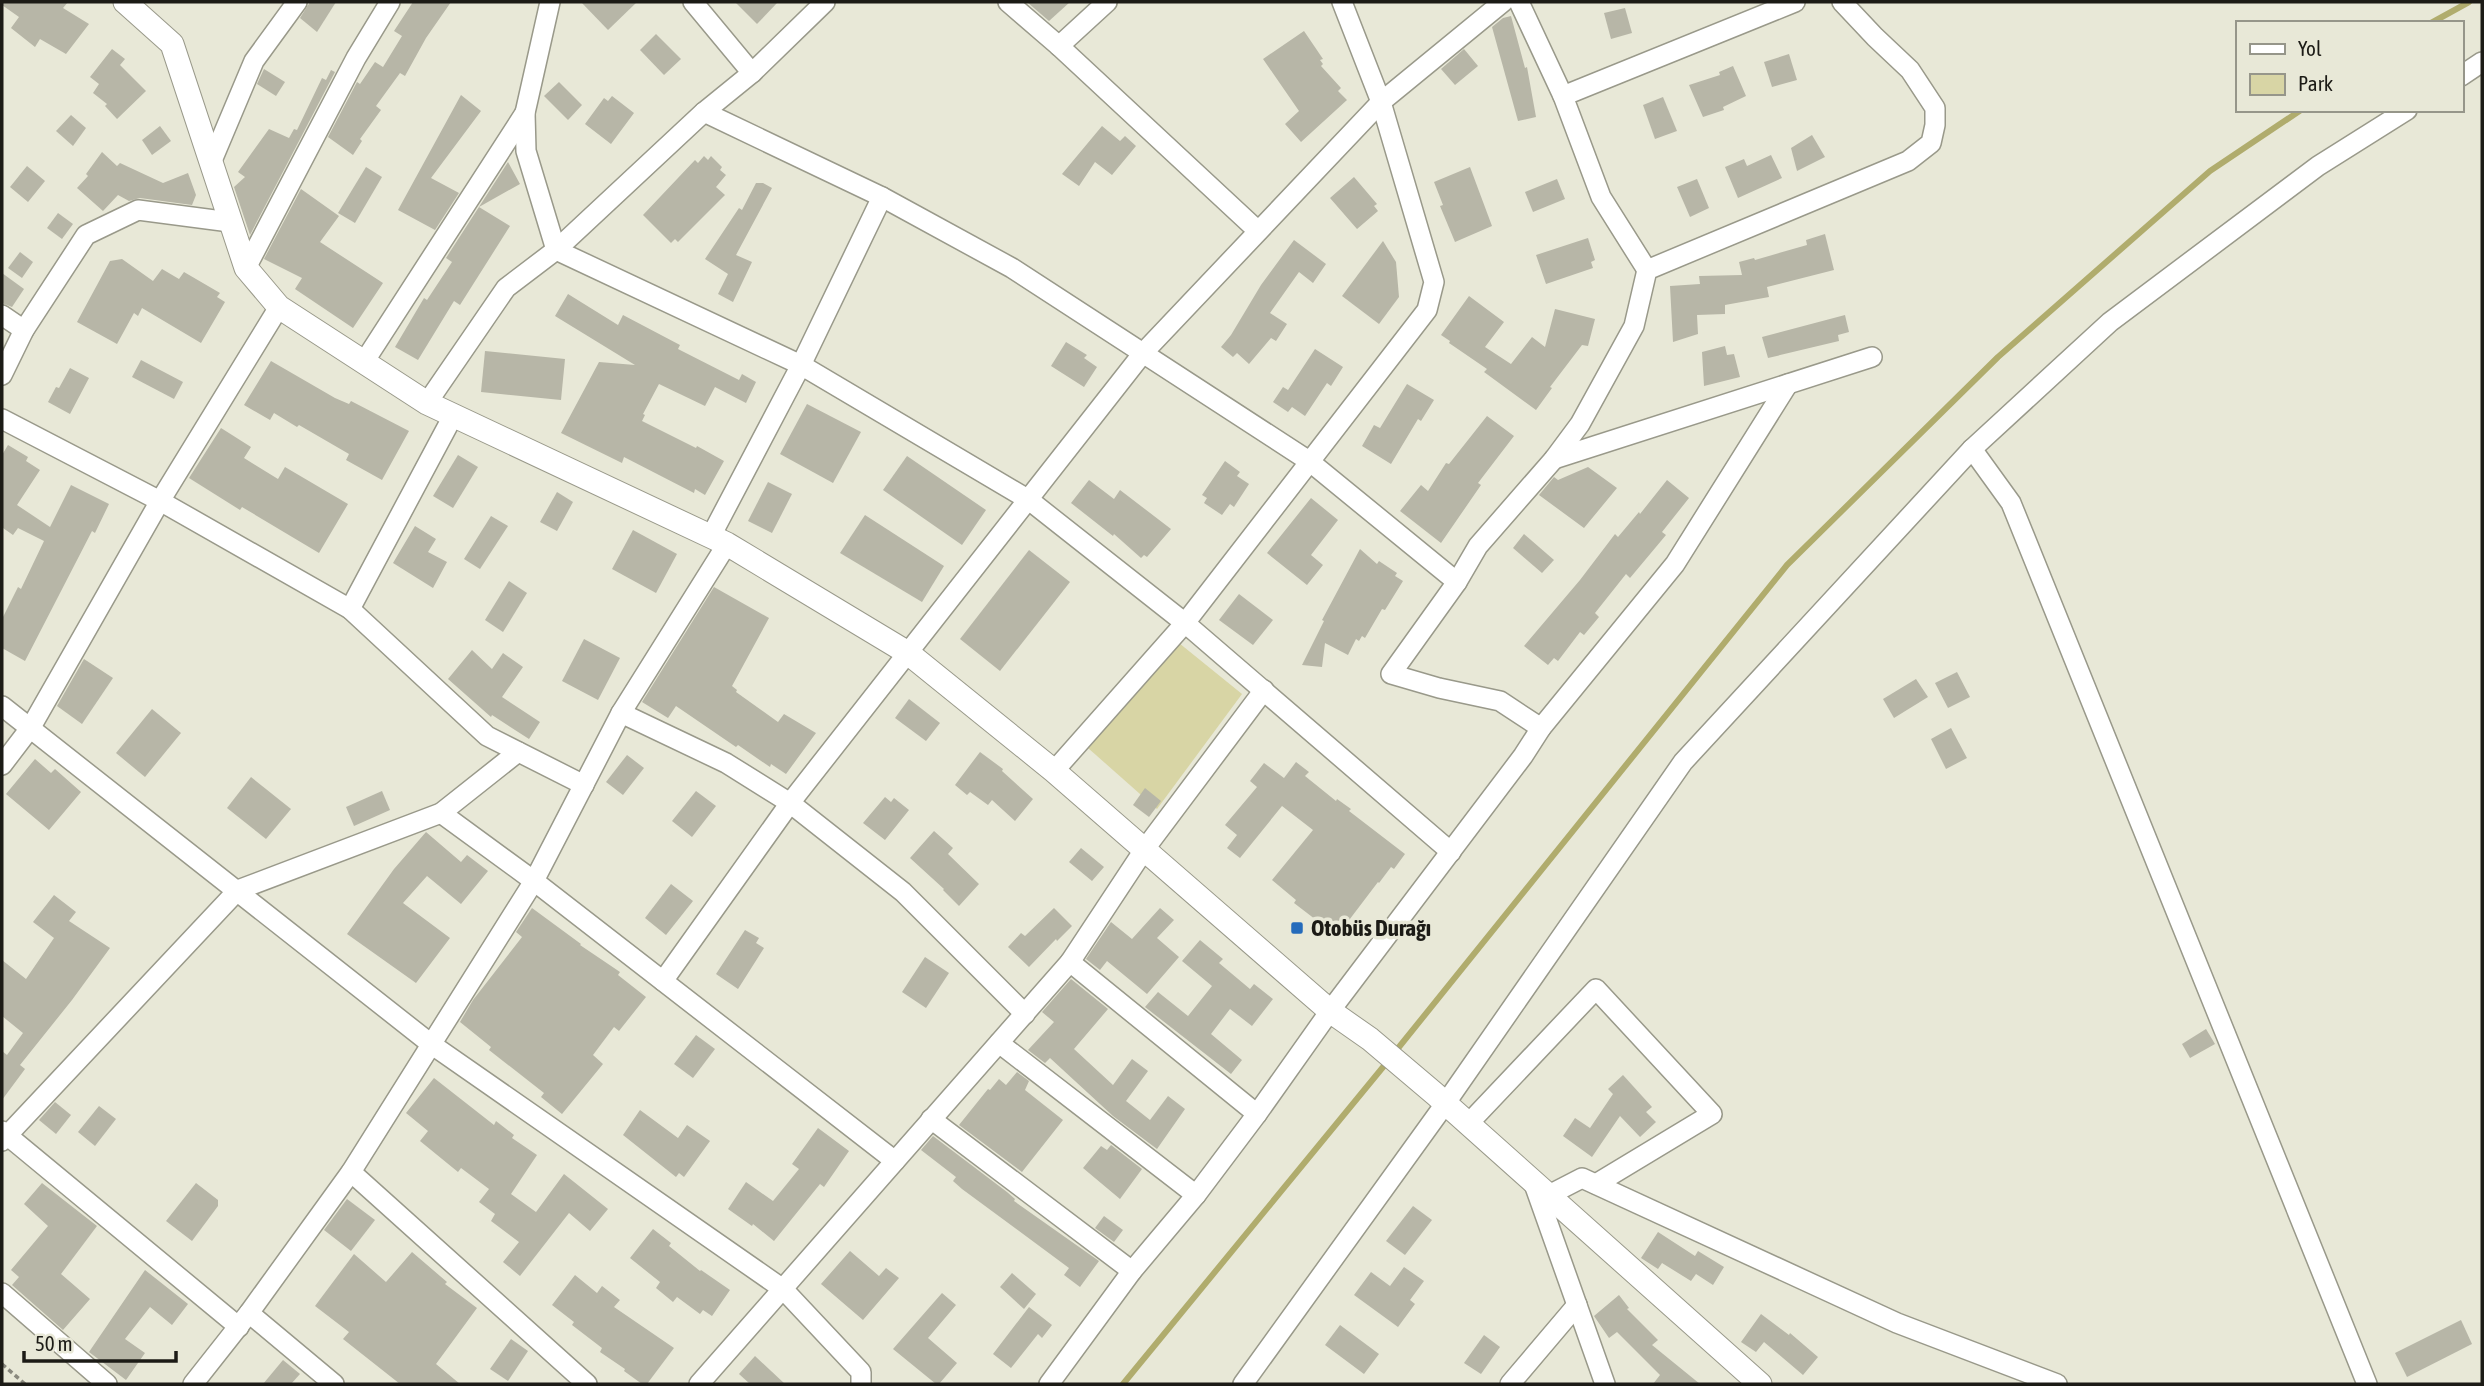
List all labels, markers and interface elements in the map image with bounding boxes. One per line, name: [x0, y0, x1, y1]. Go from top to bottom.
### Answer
legend: [2236, 21, 2463, 112]
text: Yol: [2298, 36, 2322, 60]
text: Park: [2298, 71, 2333, 95]
place label: Otobüs Durağı: [1311, 915, 1431, 941]
marker: Otobüs Durağı: [1289, 920, 1305, 936]
scale bar: [24, 1320, 177, 1364]
text: 50 m: [35, 1331, 73, 1355]

